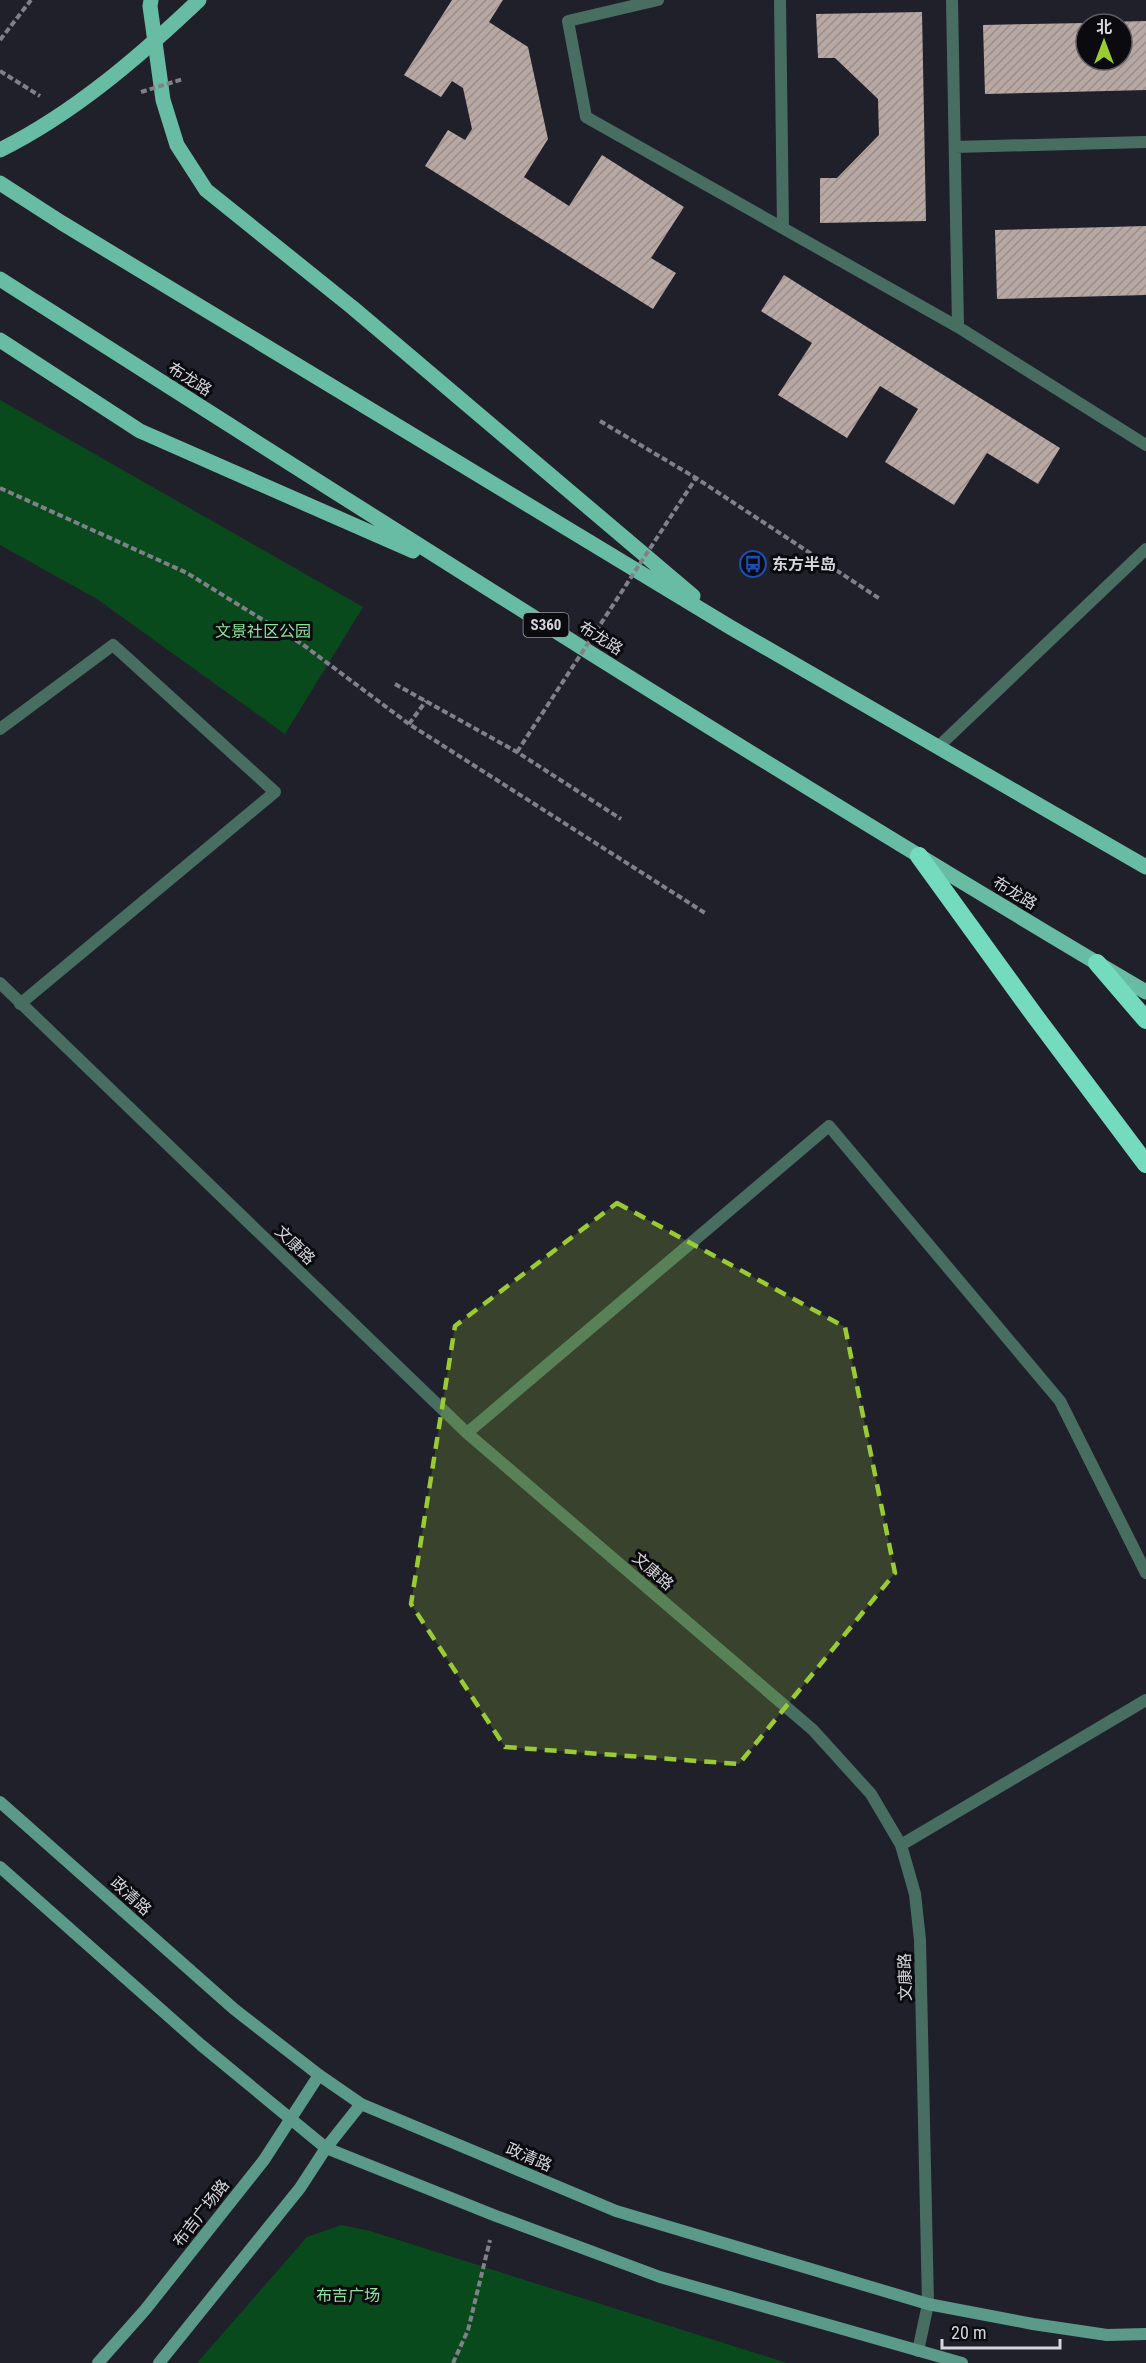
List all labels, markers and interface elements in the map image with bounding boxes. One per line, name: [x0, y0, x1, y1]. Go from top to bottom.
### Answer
north arrow: [1074, 12, 1134, 72]
text: 北: [1096, 18, 1112, 37]
street label: 布龙路: [165, 358, 215, 400]
bus stop icon: 东方半岛: [738, 549, 768, 579]
place label: 东方半岛: [772, 555, 836, 574]
road number: S360: [524, 613, 568, 637]
street label: 布龙路: [576, 617, 626, 659]
park label: 文景社区公园: [215, 622, 311, 641]
street label: 布龙路: [990, 872, 1040, 914]
street label: 文康路: [271, 1221, 319, 1269]
street label: 文康路: [629, 1548, 677, 1594]
street label: 政清路: [107, 1873, 155, 1919]
street label: 文康路: [895, 1953, 915, 2001]
street label: 政清路: [503, 2139, 555, 2175]
street label: 布吉广场路: [169, 2176, 233, 2250]
park label: 布吉广场: [316, 2286, 380, 2305]
scale bar: [942, 2312, 1060, 2350]
text: 20 m: [951, 2322, 986, 2343]

